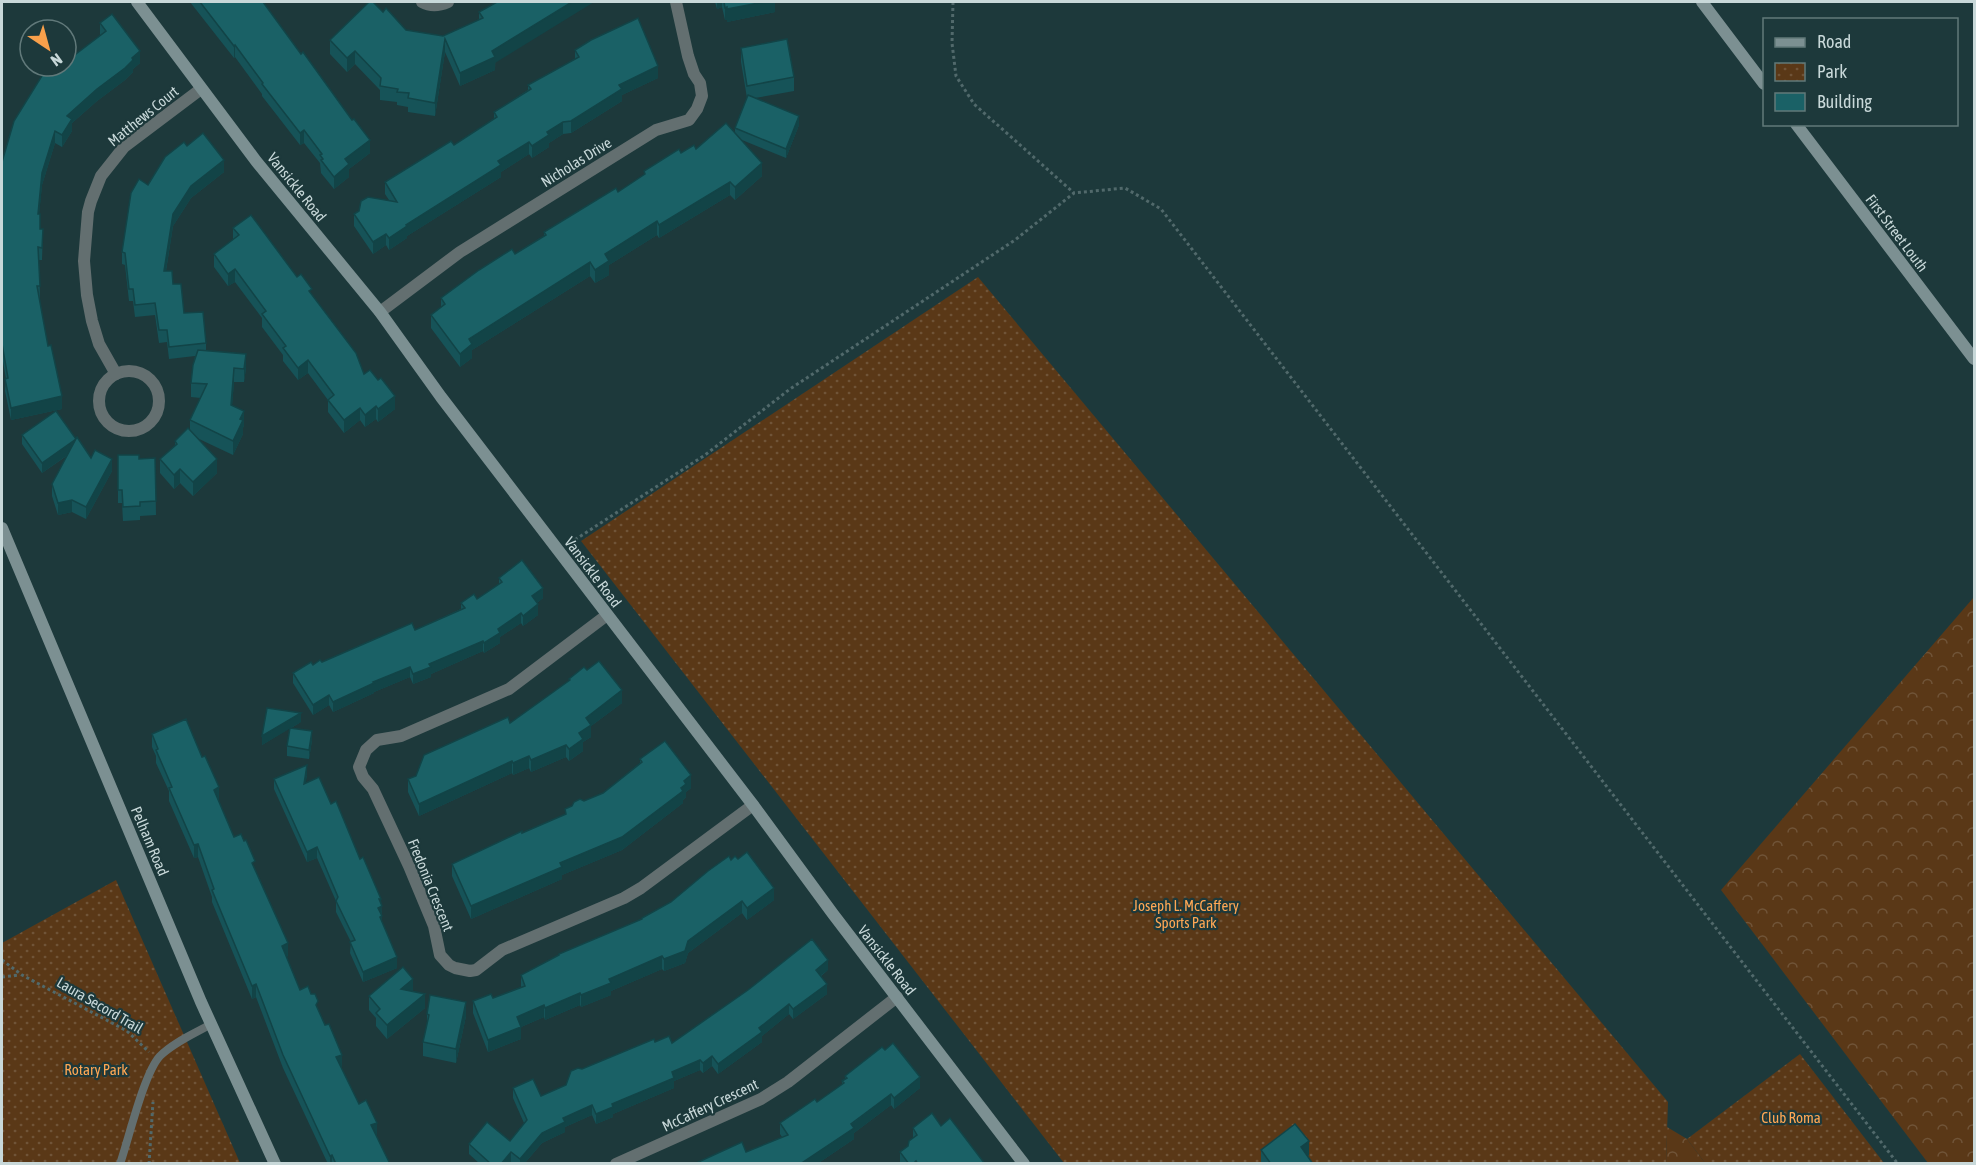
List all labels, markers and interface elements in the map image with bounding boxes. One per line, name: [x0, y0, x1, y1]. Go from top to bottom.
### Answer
north arrow: [18, 18, 78, 78]
legend: [1763, 18, 1958, 126]
text: Road: [1817, 31, 1851, 52]
text: N: [48, 50, 66, 70]
text: Park: [1817, 61, 1847, 82]
street label: Matthews Court: [104, 82, 182, 150]
text: Building: [1817, 91, 1872, 112]
street label: Nicholas Drive: [538, 134, 614, 190]
street label: Vansickle Road: [264, 149, 330, 225]
street label: First Street Louth: [1862, 191, 1932, 275]
street label: Vansickle Road: [561, 534, 625, 610]
street label: Pelham Road: [128, 804, 172, 878]
street label: Fredonia Crescent: [405, 836, 457, 934]
park label: Joseph L. McCaffery Sports Park: [1133, 897, 1239, 931]
street label: Vansickle Road: [855, 922, 919, 998]
street label: Laura Secord Trail: [54, 973, 146, 1037]
park label: Rotary Park: [64, 1061, 128, 1078]
street label: McCaffery Crescent: [659, 1075, 761, 1135]
park label: Club Roma: [1761, 1109, 1821, 1126]

